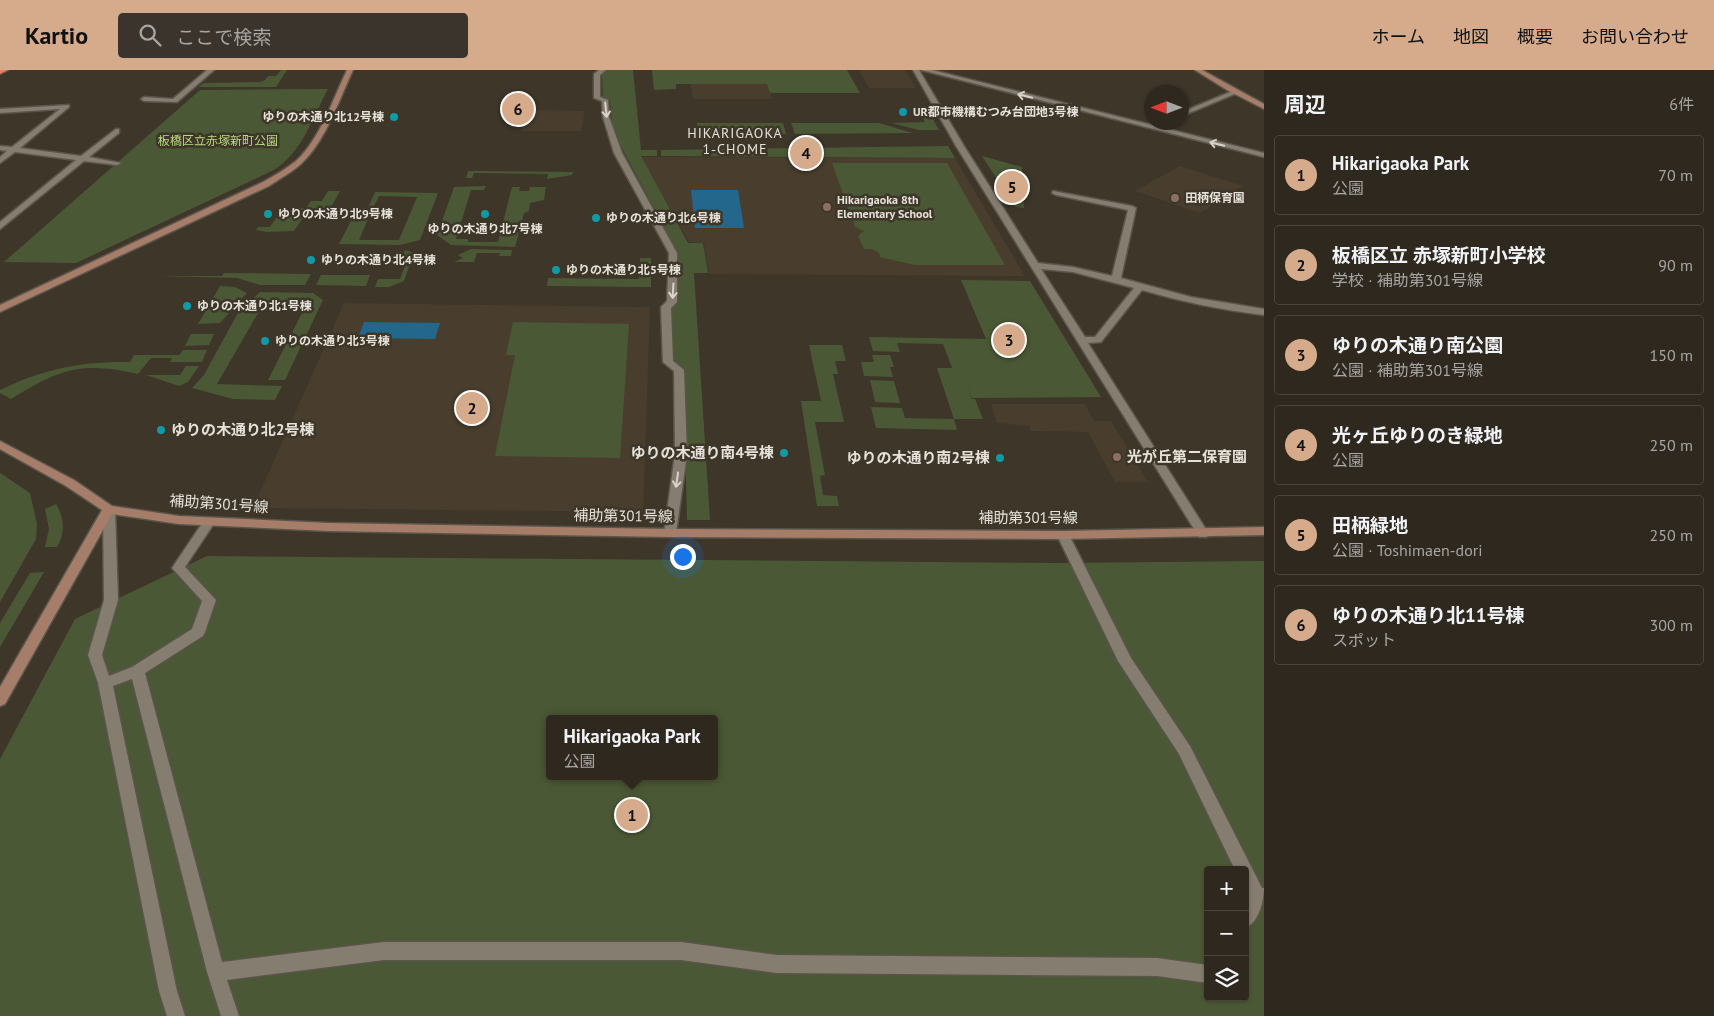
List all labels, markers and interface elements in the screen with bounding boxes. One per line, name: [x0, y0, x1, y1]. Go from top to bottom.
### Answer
search box: [118, 13, 468, 58]
text: Kartio: [25, 20, 88, 51]
icon: search: [136, 21, 164, 49]
text: ここで検索: [176, 25, 271, 49]
text: ホーム: [1372, 25, 1425, 48]
text: 地図: [1453, 25, 1489, 48]
text: 概要: [1517, 25, 1553, 48]
text: お問い合わせ: [1581, 25, 1689, 48]
north arrow: [1144, 85, 1189, 130]
pin: 6: [502, 90, 534, 128]
one-way arrow: [1017, 91, 1033, 100]
text: 周辺: [1284, 91, 1326, 118]
text: 6件: [1669, 94, 1694, 114]
one-way arrow: [601, 102, 611, 118]
place label: UR都市機構むつみ台団地3号棟: [913, 104, 1079, 119]
marker: UR都市機構むつみ台団地3号棟: [897, 106, 909, 118]
place label: ゆりの木通り北12号棟: [262, 109, 384, 124]
marker: ゆりの木通り北12号棟: [388, 111, 400, 123]
district label: HIKARIGAOKA 1-CHOME: [687, 124, 783, 158]
park label: 板橋区立赤塚新町公園: [158, 133, 278, 148]
pin: 4: [790, 134, 822, 172]
one-way arrow: [1209, 139, 1225, 148]
text: Hikarigaoka Park: [1332, 151, 1469, 175]
text: 1: [1296, 165, 1306, 185]
text: 70 m: [1658, 165, 1693, 185]
pin: 5: [996, 168, 1028, 206]
text: 公園: [1332, 178, 1364, 198]
place label: 田柄保育園: [1185, 190, 1245, 205]
place label: Hikarigaoka 8th Elementary School: [837, 192, 933, 221]
marker: 田柄保育園: [1169, 192, 1181, 204]
marker: Hikarigaoka 8th Elementary School: [821, 201, 833, 213]
place label: ゆりの木通り北9号棟: [278, 206, 393, 221]
marker: ゆりの木通り北9号棟: [262, 208, 274, 220]
marker: ゆりの木通り北7号棟: [479, 208, 491, 220]
place label: ゆりの木通り北6号棟: [606, 210, 721, 225]
marker: ゆりの木通り北6号棟: [590, 212, 602, 224]
place label: ゆりの木通り北7号棟: [428, 221, 542, 236]
text: 板橋区立 赤塚新町小学校: [1332, 243, 1546, 267]
place label: ゆりの木通り北4号棟: [321, 252, 436, 267]
marker: ゆりの木通り北4号棟: [305, 254, 317, 266]
text: 2: [1296, 255, 1306, 275]
text: 90 m: [1658, 255, 1693, 275]
place label: ゆりの木通り北5号棟: [566, 262, 681, 277]
marker: ゆりの木通り北5号棟: [550, 264, 562, 276]
text: 学校 · 補助第301号線: [1332, 270, 1483, 290]
one-way arrow: [668, 283, 677, 299]
place label: ゆりの木通り北1号棟: [197, 298, 312, 313]
marker: ゆりの木通り北1号棟: [181, 300, 193, 312]
pin: 3: [993, 321, 1025, 359]
place label: ゆりの木通り北3号棟: [275, 333, 390, 348]
text: ゆりの木通り南公園: [1332, 333, 1503, 357]
marker: ゆりの木通り北3号棟: [259, 335, 271, 347]
text: 3: [1296, 345, 1306, 365]
text: 150 m: [1650, 345, 1693, 365]
text: 公園 · 補助第301号線: [1332, 360, 1483, 380]
pin: 2: [456, 389, 488, 427]
place label: ゆりの木通り北2号棟: [171, 420, 315, 439]
text: 光ヶ丘ゆりのき緑地: [1332, 423, 1502, 447]
marker: ゆりの木通り北2号棟: [155, 424, 167, 436]
text: 4: [1296, 435, 1306, 455]
text: 250 m: [1650, 435, 1693, 455]
place label: ゆりの木通り南4号棟: [630, 443, 774, 462]
marker: ゆりの木通り南4号棟: [778, 447, 790, 459]
place label: 光が丘第二保育園: [1127, 447, 1247, 466]
place label: ゆりの木通り南2号棟: [846, 448, 990, 467]
text: 公園: [1332, 450, 1364, 470]
marker: 光が丘第二保育園: [1111, 451, 1123, 463]
marker: ゆりの木通り南2号棟: [994, 452, 1006, 464]
one-way arrow: [672, 472, 682, 488]
street label: 補助第301号線: [169, 491, 269, 516]
street label: 補助第301号線: [573, 505, 673, 526]
street label: 補助第301号線: [978, 508, 1078, 527]
text: 田柄緑地: [1332, 513, 1408, 537]
text: 5: [1296, 525, 1306, 545]
text: 250 m: [1650, 525, 1693, 545]
text: 公園 · Toshimaen-dori: [1332, 540, 1482, 560]
your location: [670, 544, 696, 570]
text: ゆりの木通り北11号棟: [1332, 603, 1525, 627]
text: 6: [1296, 615, 1306, 635]
text: 300 m: [1650, 615, 1693, 635]
text: スポット: [1332, 630, 1396, 650]
popup: [546, 715, 718, 780]
text: Hikarigaoka Park: [563, 724, 701, 748]
text: 公園: [563, 751, 595, 771]
pin: 1: [616, 796, 648, 834]
map controls: [1204, 866, 1249, 1001]
button: +: [1204, 866, 1249, 911]
button: −: [1204, 911, 1249, 956]
button: layers: [1204, 956, 1249, 1001]

